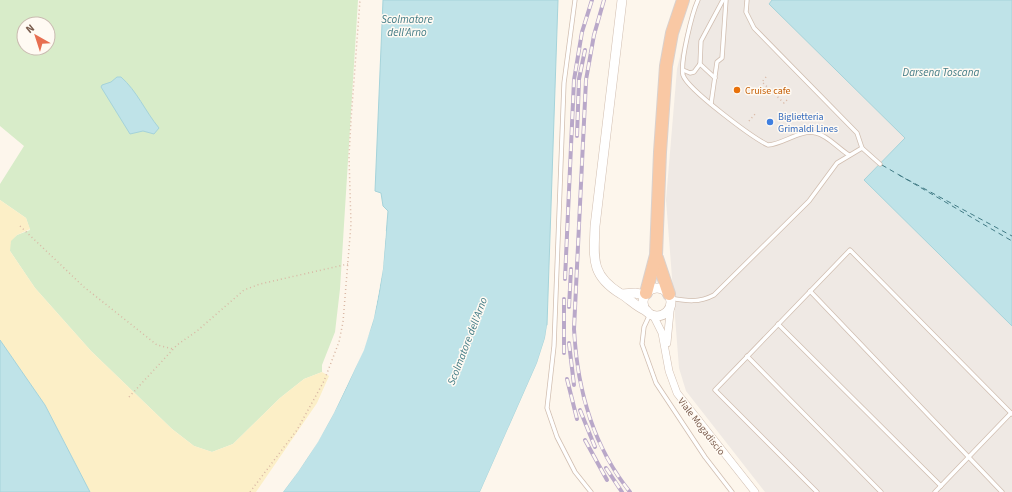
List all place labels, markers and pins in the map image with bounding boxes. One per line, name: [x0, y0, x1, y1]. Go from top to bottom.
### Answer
place label: Cruise cafe: [745, 84, 791, 98]
marker: Cruise cafe: [732, 85, 742, 95]
place label: Biglietteria Grimaldi Lines: [778, 110, 838, 136]
marker: Biglietteria Grimaldi Lines: [765, 117, 775, 127]

